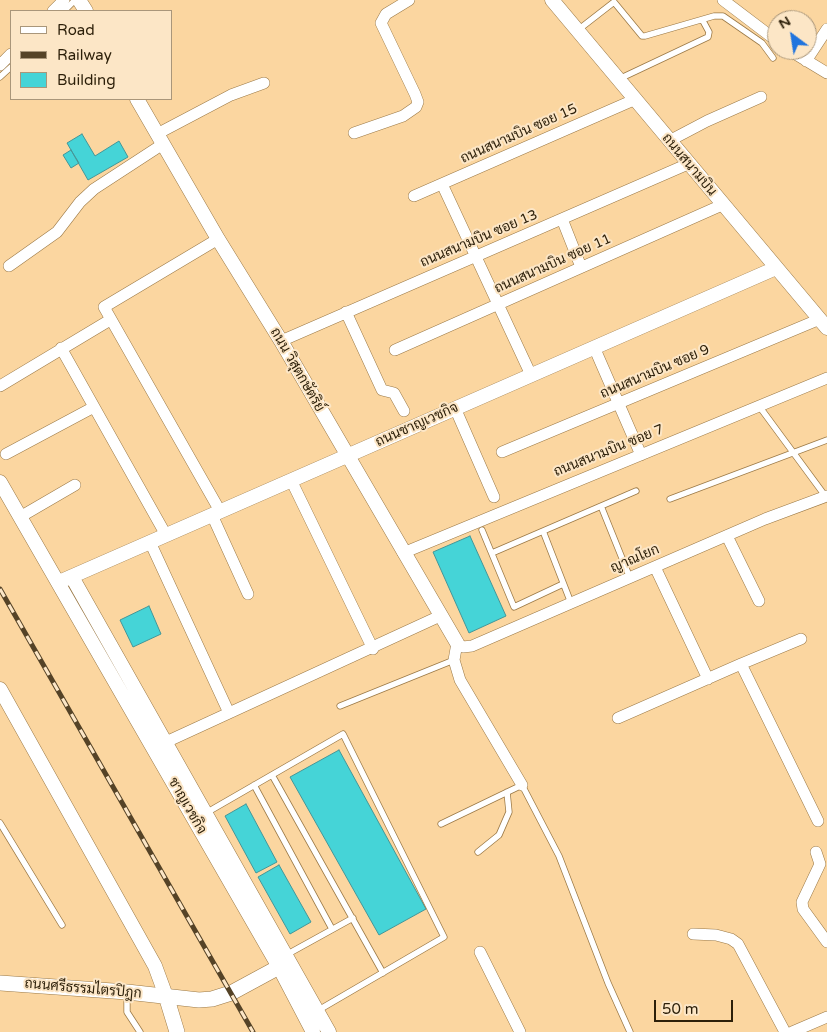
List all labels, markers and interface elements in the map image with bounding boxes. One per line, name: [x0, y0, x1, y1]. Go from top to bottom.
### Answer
legend: [10, 10, 172, 100]
north arrow: [767, 10, 817, 60]
text: N: [775, 12, 794, 33]
text: Road: [57, 21, 95, 39]
text: Railway: [57, 46, 112, 64]
text: Building: [57, 71, 116, 89]
street label: ถนนสนามบิน ซอย 15: [458, 101, 580, 167]
street label: ถนนสนามบิน: [658, 130, 720, 200]
street label: ถนนสนามบิน ซอย 13: [418, 207, 540, 271]
street label: ถนนสนามบิน ซอย 11: [492, 231, 614, 297]
street label: ถนน วิสุตกษัตริย์: [266, 325, 328, 415]
street label: ถนนสนามบิน ซอย 9: [598, 341, 712, 403]
street label: ถนนชาญเวชกิจ: [373, 399, 461, 451]
street label: ถนนสนามบิน ซอย 7: [551, 421, 667, 481]
street label: ญาณโยก: [608, 541, 662, 577]
street label: ชาญเวชกิจ: [164, 775, 210, 837]
street label: ถนนศรีธรรมไตรปิฎก: [24, 976, 142, 1002]
scale bar: [657, 990, 736, 1022]
text: 50 m: [662, 1000, 699, 1018]

